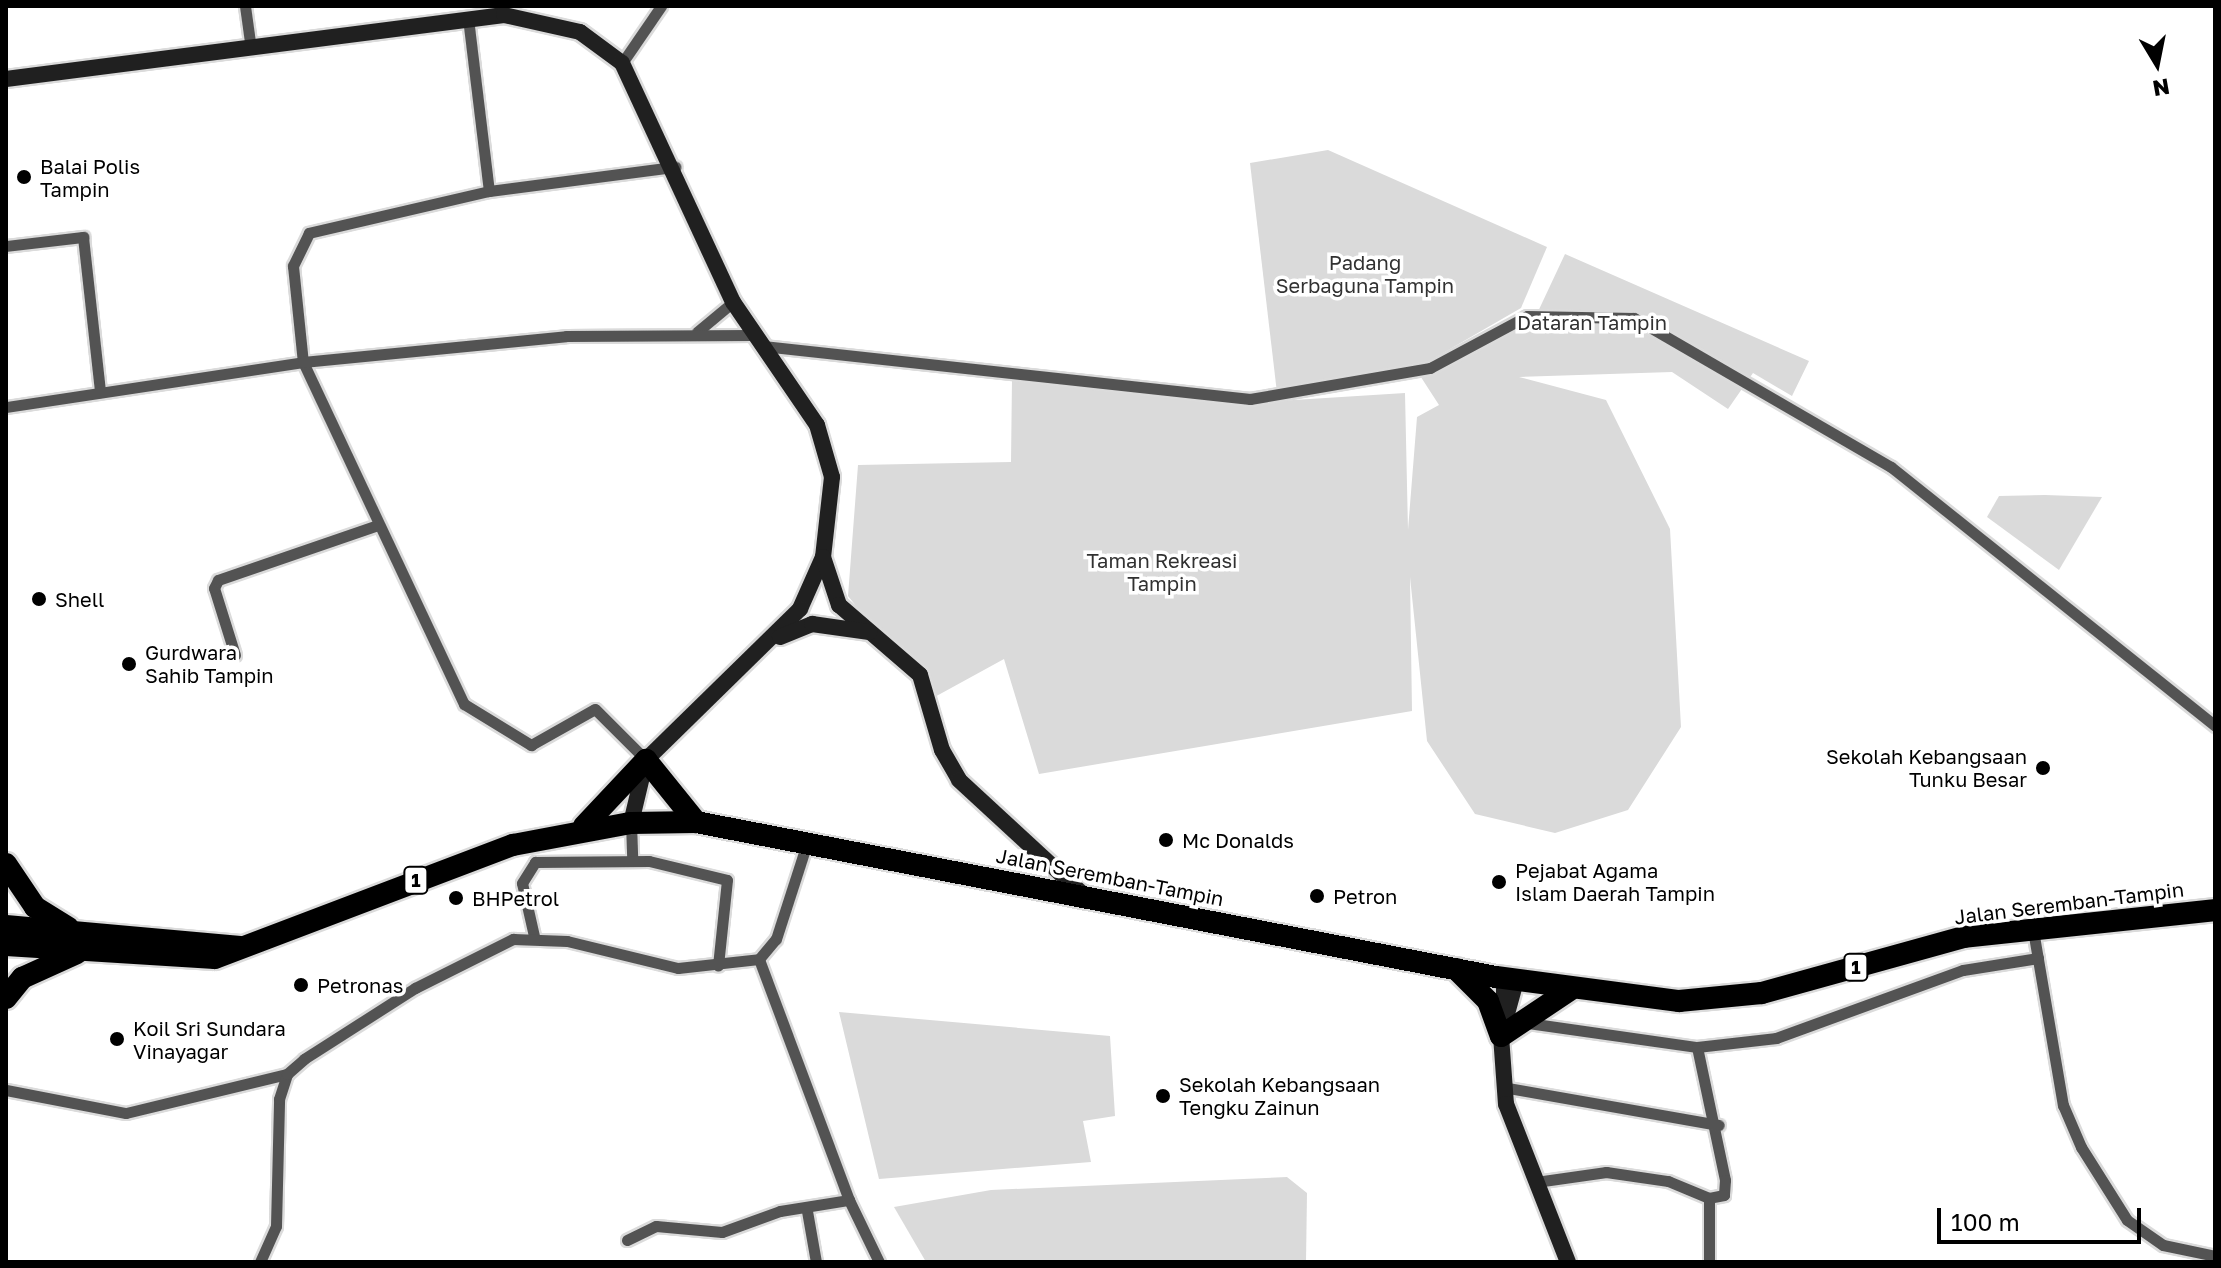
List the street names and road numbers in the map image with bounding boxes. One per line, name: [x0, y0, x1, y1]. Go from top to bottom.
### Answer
street label: Jalan Seremban-Tampin: [994, 843, 1226, 911]
road number: 1: [402, 866, 430, 894]
street label: Jalan Seremban-Tampin: [1953, 877, 2185, 929]
road number: 1: [1842, 953, 1870, 981]

